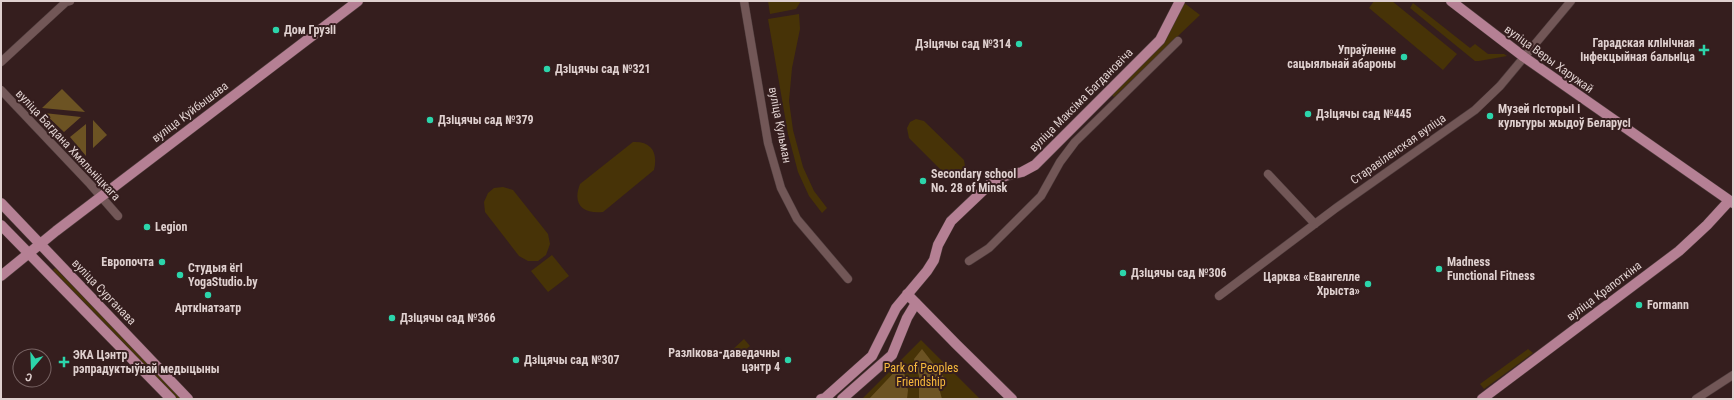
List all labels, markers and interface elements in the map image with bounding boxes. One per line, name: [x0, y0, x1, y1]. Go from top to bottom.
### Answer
street label: вуліца Веры Харужай: [1502, 22, 1596, 96]
place label: Дом Грузіі: [284, 23, 336, 37]
marker: Дом Грузіі: [271, 25, 281, 35]
place label: Гарадская клінічная інфекцыйная бальніца: [1580, 36, 1695, 64]
place label: Дзіцячы сад №314: [915, 37, 1011, 51]
marker: Дзіцячы сад №314: [1014, 39, 1024, 49]
place label: Упраўленне сацыяльнай абароны: [1287, 43, 1396, 71]
marker: Гарадская клінічная інфекцыйная бальніца: [1698, 44, 1710, 56]
street label: вуліца Максіма Багдановіча: [1026, 45, 1136, 155]
marker: Упраўленне сацыяльнай абароны: [1399, 52, 1409, 62]
place label: Дзіцячы сад №321: [555, 62, 651, 76]
marker: Дзіцячы сад №321: [542, 64, 552, 74]
street label: вуліца Куйбышава: [149, 79, 231, 145]
street label: вуліца Кульман: [766, 86, 794, 164]
street label: вуліца Багдана Хмяльніцкага: [13, 87, 123, 204]
place label: Музей гісторыі і культуры жыдоў Беларусі: [1498, 102, 1631, 130]
place label: Дзіцячы сад №445: [1316, 107, 1412, 121]
marker: Дзіцячы сад №445: [1303, 109, 1313, 119]
street label: Старавіленская вуліца: [1348, 111, 1449, 187]
marker: Музей гісторыі і культуры жыдоў Беларусі: [1485, 111, 1495, 121]
place label: Дзіцячы сад №379: [438, 113, 534, 127]
marker: Дзіцячы сад №379: [425, 115, 435, 125]
place label: Secondary school No. 28 of Minsk: [931, 167, 1016, 195]
marker: Secondary school No. 28 of Minsk: [918, 176, 928, 186]
place label: Legion: [155, 220, 188, 234]
marker: Legion: [142, 222, 152, 232]
place label: Европочта: [101, 255, 154, 269]
place label: Madness Functional Fitness: [1447, 255, 1535, 283]
street label: вуліца Сурганава: [69, 256, 139, 328]
marker: Европочта: [157, 257, 167, 267]
street label: вуліца Крапоткіна: [1564, 258, 1644, 324]
place label: Студыя ёгі YogaStudio.by: [188, 261, 258, 289]
marker: Madness Functional Fitness: [1434, 264, 1444, 274]
place label: Дзіцячы сад №306: [1131, 266, 1227, 280]
marker: Дзіцячы сад №306: [1118, 268, 1128, 278]
marker: Студыя ёгі YogaStudio.by: [175, 270, 185, 280]
place label: Царква «Евангелле Хрыста»: [1263, 270, 1360, 298]
marker: Царква «Евангелле Хрыста»: [1363, 279, 1373, 289]
marker: Арткінатэатр: [203, 290, 213, 300]
place label: Formann: [1647, 298, 1689, 312]
marker: Formann: [1634, 300, 1644, 310]
place label: Арткінатэатр: [175, 301, 241, 315]
place label: Дзіцячы сад №366: [400, 311, 496, 325]
marker: Дзіцячы сад №366: [387, 313, 397, 323]
place label: Разлікова-даведачны цэнтр 4: [668, 346, 780, 374]
north arrow: [12, 348, 52, 388]
place label: ЭКА Цэнтр рэпрадуктыўнай медыцыны: [73, 348, 219, 376]
place label: Дзіцячы сад №307: [524, 353, 620, 367]
marker: Дзіцячы сад №307: [511, 355, 521, 365]
marker: Разлікова-даведачны цэнтр 4: [783, 355, 793, 365]
marker: ЭКА Цэнтр рэпрадуктыўнай медыцыны: [58, 356, 70, 368]
park label: Park of Peoples Friendship: [884, 361, 958, 389]
text: С: [24, 370, 34, 384]

